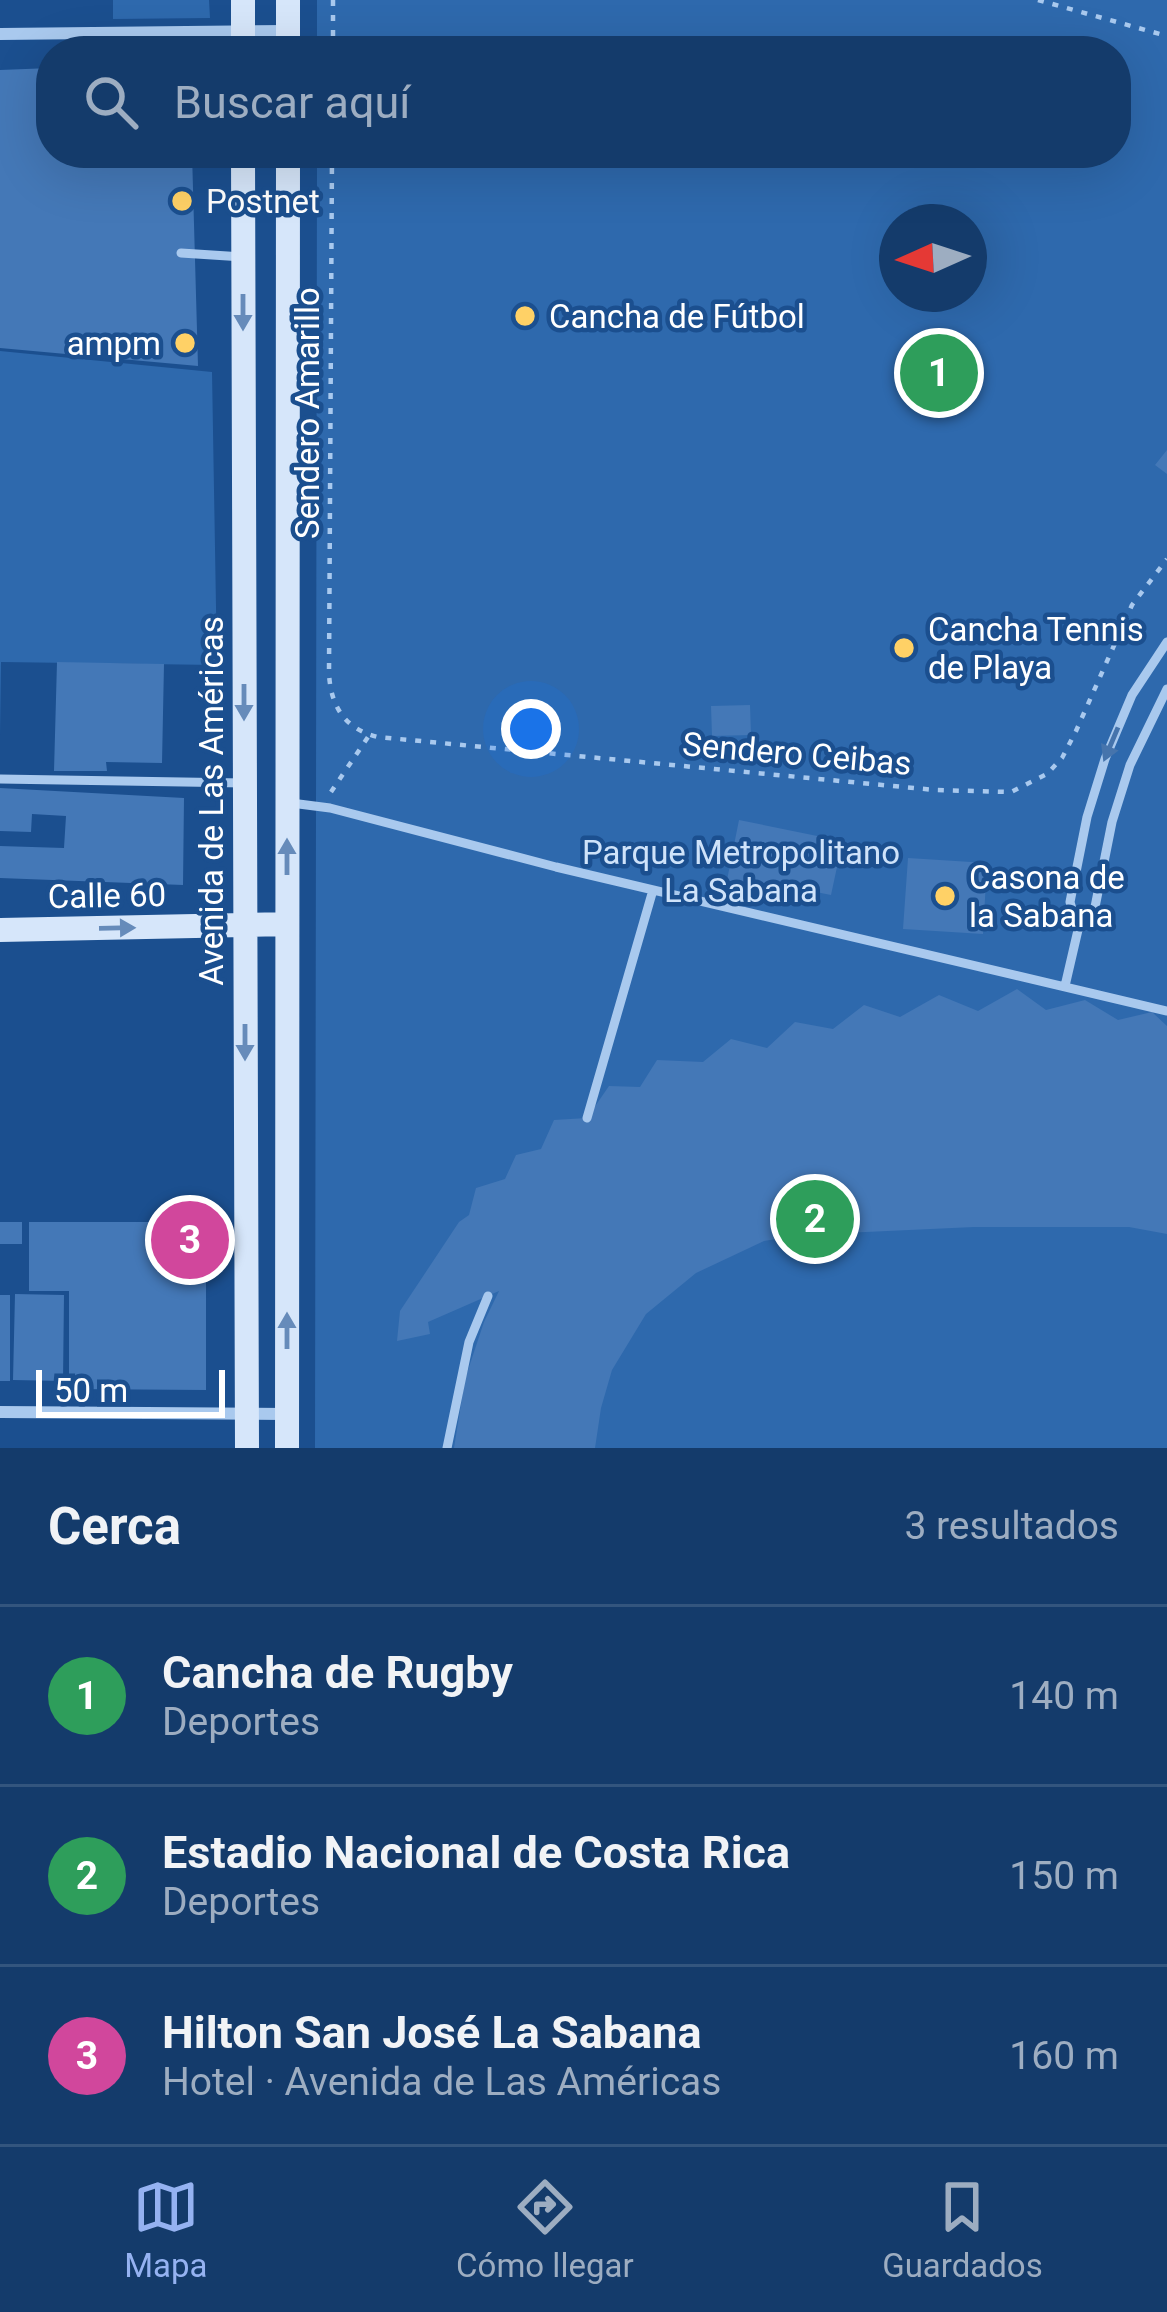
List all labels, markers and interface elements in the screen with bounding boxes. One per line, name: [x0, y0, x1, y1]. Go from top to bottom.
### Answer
search box: [36, 36, 1131, 168]
icon: search: [78, 69, 144, 135]
text: Buscar aquí: [174, 76, 411, 129]
place label: Postnet: [206, 182, 320, 221]
marker: Postnet: [169, 188, 195, 214]
north arrow: [879, 204, 987, 312]
street label: Sendero Amarillo: [288, 287, 327, 539]
one-way arrow: [233, 294, 253, 332]
place label: Cancha de Fútbol: [549, 297, 805, 336]
marker: Cancha de Fútbol: [512, 303, 538, 329]
place label: ampm: [67, 324, 161, 363]
pin: 1: [900, 328, 978, 418]
marker: ampm: [172, 330, 198, 356]
place label: Cancha Tennis de Playa: [928, 610, 1144, 687]
street label: Avenida de Las Américas: [192, 616, 231, 986]
marker: Cancha Tennis de Playa: [891, 635, 917, 661]
one-way arrow: [234, 684, 254, 722]
your location: [501, 699, 561, 759]
street label: Sendero Ceibas: [681, 724, 913, 783]
one-way arrow: [1101, 727, 1121, 762]
park label: Parque Metropolitano La Sabana: [582, 833, 900, 910]
one-way arrow: [277, 837, 297, 875]
place label: Casona de la Sabana: [969, 858, 1125, 935]
street label: Calle 60: [48, 875, 166, 916]
marker: Casona de la Sabana: [932, 883, 958, 909]
one-way arrow: [99, 918, 137, 937]
one-way arrow: [235, 1024, 255, 1062]
pin: 2: [776, 1174, 854, 1264]
pin: 3: [151, 1195, 229, 1285]
one-way arrow: [277, 1311, 297, 1349]
scale bar: [36, 1364, 225, 1417]
text: 50 m: [54, 1371, 128, 1410]
text: Cerca: [48, 1497, 181, 1556]
text: 3 resultados: [904, 1503, 1119, 1549]
text: Cancha de Rugby: [162, 1646, 513, 1699]
text: 1: [76, 1673, 98, 1719]
text: 140 m: [1009, 1673, 1119, 1719]
text: Deportes: [162, 1699, 320, 1745]
text: Estadio Nacional de Costa Rica: [162, 1826, 790, 1879]
text: 2: [76, 1853, 98, 1899]
text: 150 m: [1009, 1853, 1119, 1899]
text: Deportes: [162, 1879, 320, 1925]
text: Hilton San José La Sabana: [162, 2006, 701, 2059]
text: 3: [76, 2033, 98, 2079]
text: 160 m: [1009, 2033, 1119, 2079]
text: Hotel · Avenida de Las Américas: [162, 2059, 721, 2105]
tab: Mapa: [124, 2174, 208, 2285]
tab: Cómo llegar: [456, 2174, 634, 2285]
tab: Guardados: [882, 2174, 1043, 2285]

